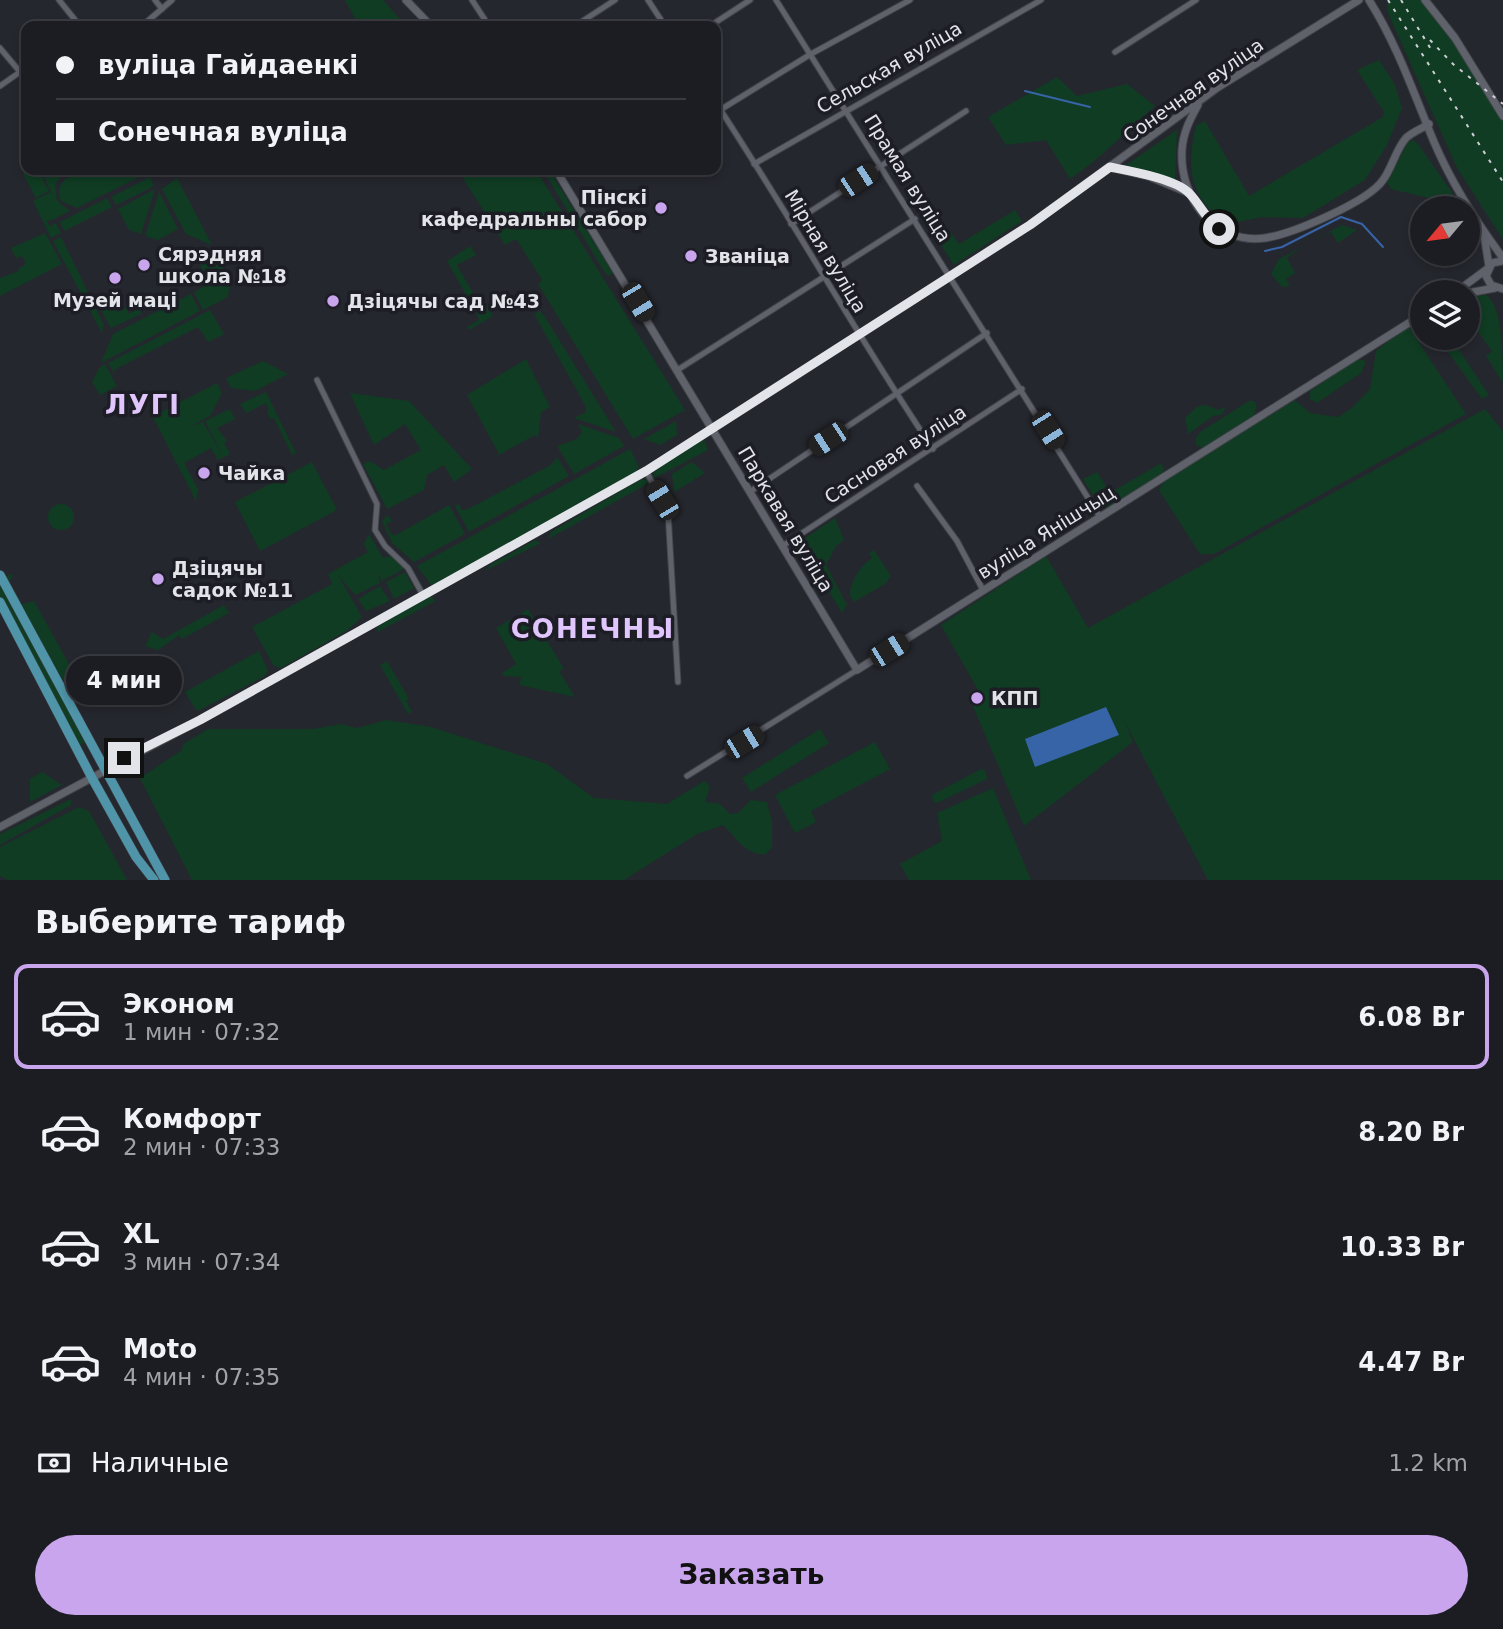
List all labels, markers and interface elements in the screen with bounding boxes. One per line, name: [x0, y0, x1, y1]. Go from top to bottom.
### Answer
street label: Сельская вуліца: [813, 17, 965, 117]
street label: Сонечная вуліца: [1119, 33, 1267, 147]
text: вуліца Гайдаенкі: [98, 50, 358, 80]
street label: Прамая вуліца: [860, 110, 956, 246]
text: Сонечная вуліца: [98, 117, 348, 147]
car: [835, 160, 882, 200]
street label: Мірная вуліца: [781, 185, 871, 317]
place label: Пінскі кафедральны сабор: [421, 186, 647, 230]
north arrow: [1410, 196, 1480, 266]
map controls: [1410, 196, 1480, 350]
marker: Пінскі кафедральны сабор: [653, 200, 669, 216]
route start: [1203, 213, 1235, 245]
place label: Сярэдняя школа №18: [158, 243, 287, 287]
place label: Званіца: [705, 245, 790, 267]
marker: Званіца: [683, 248, 699, 264]
marker: Сярэдняя школа №18: [136, 257, 152, 273]
marker: Музей маці: [107, 270, 123, 286]
car: [619, 279, 658, 325]
button: layers: [1410, 280, 1480, 350]
place label: Музей маці: [53, 289, 177, 311]
place label: Дзіцячы сад №43: [347, 290, 540, 312]
marker: Дзіцячы сад №43: [325, 293, 341, 309]
district label: ЛУГІ: [105, 390, 181, 420]
street label: Сасновая вуліца: [820, 400, 970, 508]
car: [1028, 407, 1069, 453]
car: [805, 419, 852, 459]
street label: Паркавая вуліца: [734, 442, 838, 596]
place label: Чайка: [218, 462, 285, 484]
marker: Чайка: [196, 465, 212, 481]
car: [643, 477, 682, 523]
street label: вуліца Янішчыц: [973, 481, 1119, 583]
place label: Дзіцячы садок №11: [172, 557, 293, 601]
marker: Дзіцячы садок №11: [150, 571, 166, 587]
district label: СОНЕЧНЫ: [511, 614, 675, 644]
car: [866, 630, 913, 670]
callout: 4 мин: [66, 656, 182, 706]
text: 4 мин: [87, 667, 161, 693]
place label: КПП: [991, 687, 1038, 709]
marker: КПП: [969, 690, 985, 706]
car: [721, 722, 768, 762]
route end: [108, 742, 140, 774]
text: Выберите тариф: [35, 903, 346, 941]
icon: car: [39, 985, 102, 1048]
text: Эконом: [123, 989, 235, 1019]
text: 6.08 Br: [1358, 1002, 1464, 1032]
text: 1 мин · 07:32: [123, 1019, 281, 1045]
icon: car: [39, 1100, 102, 1163]
text: Комфорт: [123, 1104, 261, 1134]
text: 8.20 Br: [1358, 1117, 1464, 1147]
text: 2 мин · 07:33: [123, 1134, 281, 1160]
icon: car: [39, 1215, 102, 1278]
text: XL: [123, 1219, 160, 1249]
text: 10.33 Br: [1340, 1232, 1464, 1262]
text: 3 мин · 07:34: [123, 1249, 281, 1275]
icon: car: [39, 1330, 102, 1393]
text: Moto: [123, 1334, 197, 1364]
text: 4.47 Br: [1358, 1347, 1464, 1377]
text: 4 мин · 07:35: [123, 1364, 281, 1390]
icon: cash: [35, 1444, 73, 1482]
text: Наличные: [91, 1448, 229, 1478]
text: 1.2 km: [1388, 1450, 1468, 1476]
button: Заказать: [35, 1535, 1468, 1615]

